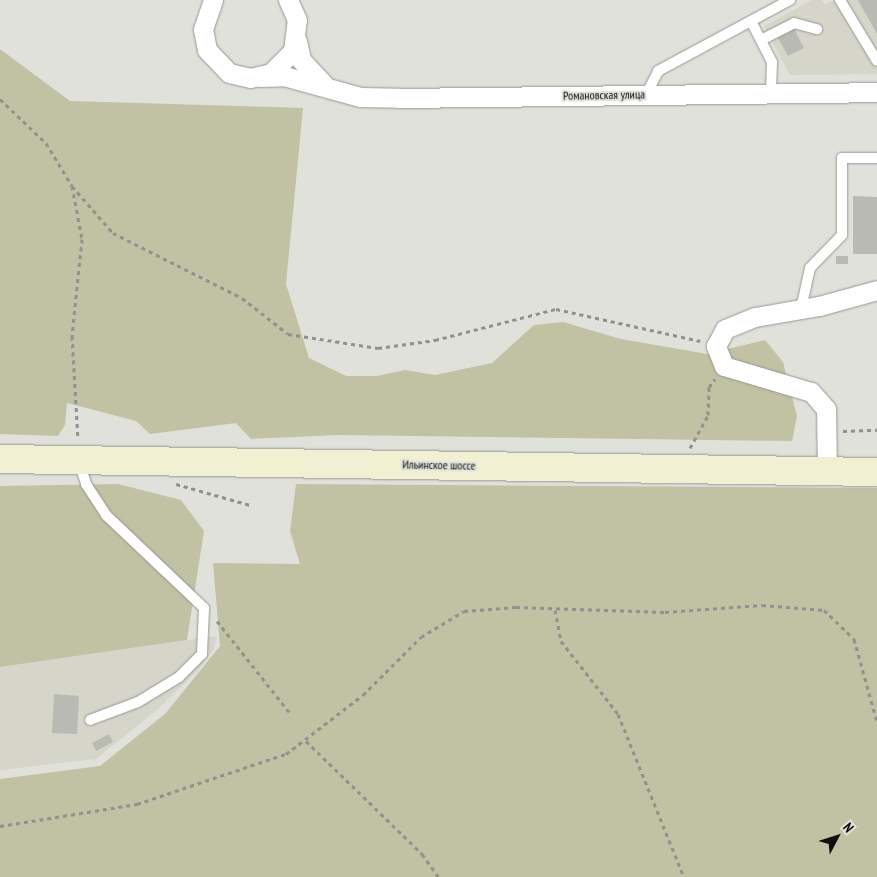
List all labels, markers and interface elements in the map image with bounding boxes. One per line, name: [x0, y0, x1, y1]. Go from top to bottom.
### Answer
street label: Романовская улица: [563, 87, 645, 103]
street label: Ильинское шоссе: [402, 457, 476, 473]
north arrow: [812, 812, 862, 862]
text: N: [839, 819, 858, 836]

